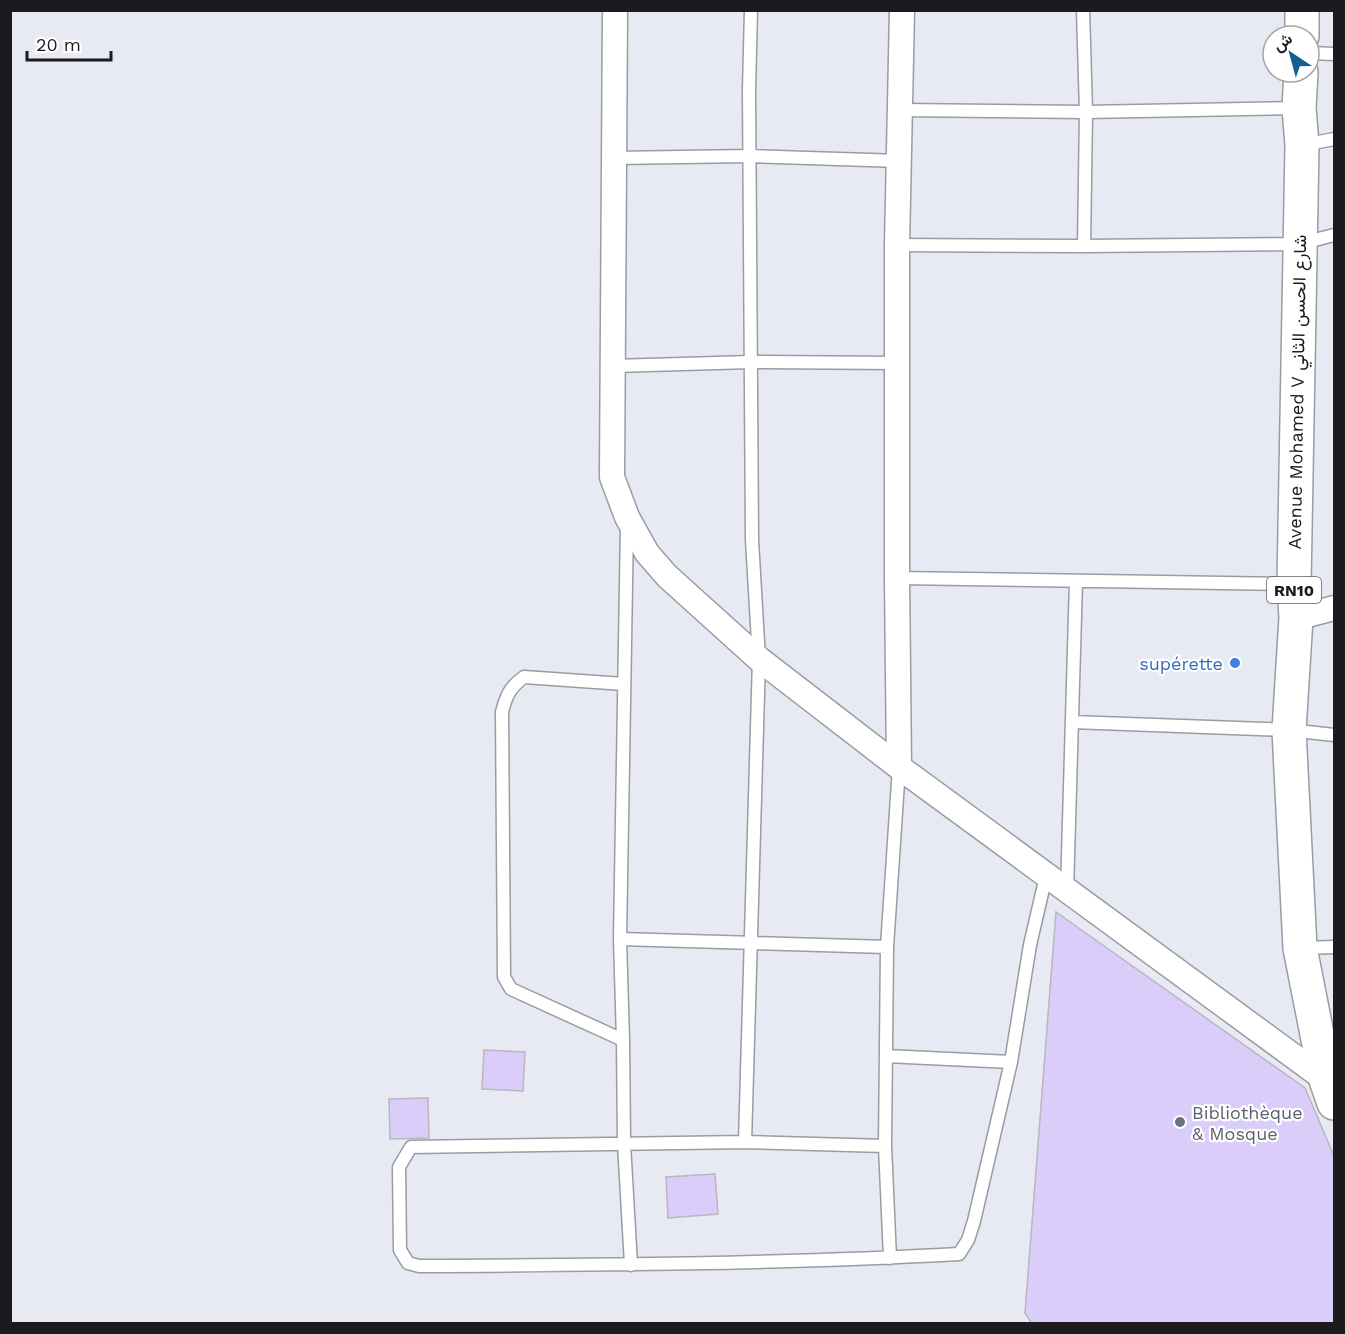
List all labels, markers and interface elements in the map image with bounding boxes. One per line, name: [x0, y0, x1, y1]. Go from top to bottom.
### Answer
scale bar: [27, 24, 111, 62]
north arrow: [1261, 24, 1321, 84]
text: ش: [1269, 29, 1296, 56]
text: 20 m: [36, 34, 81, 55]
street label: Avenue Mohamed V شارع الحسن الثاني: [1284, 234, 1315, 550]
road number: RN10: [1267, 577, 1321, 603]
place label: supérette: [1139, 653, 1223, 674]
marker: supérette: [1228, 656, 1242, 670]
place label: Bibliothèque & Mosque: [1192, 1102, 1303, 1144]
marker: Bibliothèque & Mosque: [1173, 1115, 1187, 1129]

